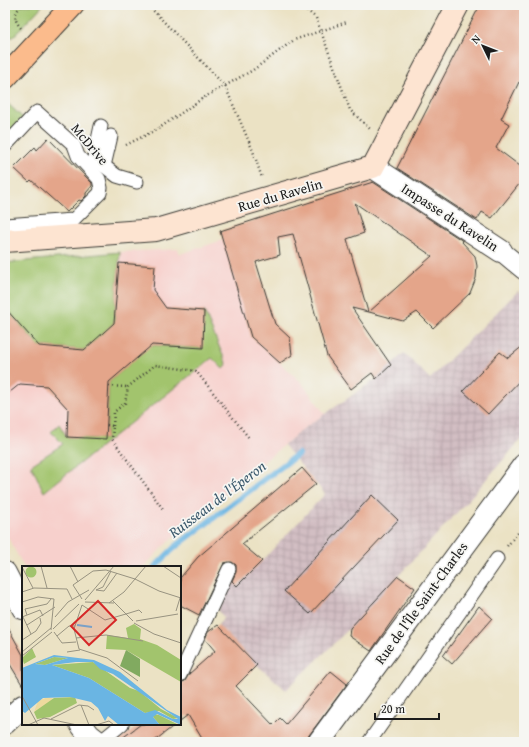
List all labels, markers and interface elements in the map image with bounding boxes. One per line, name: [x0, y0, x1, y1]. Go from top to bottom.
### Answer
north arrow: [463, 26, 503, 66]
text: N: [467, 31, 484, 47]
street label: McDrive: [67, 119, 114, 170]
street label: Rue du Ravelin: [236, 173, 325, 217]
street label: Impasse du Ravelin: [397, 178, 503, 256]
water label: Ruisseau de l'Éperon: [163, 455, 270, 543]
street label: Rue de l'Île Saint-Charles: [370, 538, 472, 668]
inset map: [22, 566, 181, 725]
scale bar: [375, 695, 439, 721]
text: 20 m: [381, 700, 405, 717]

